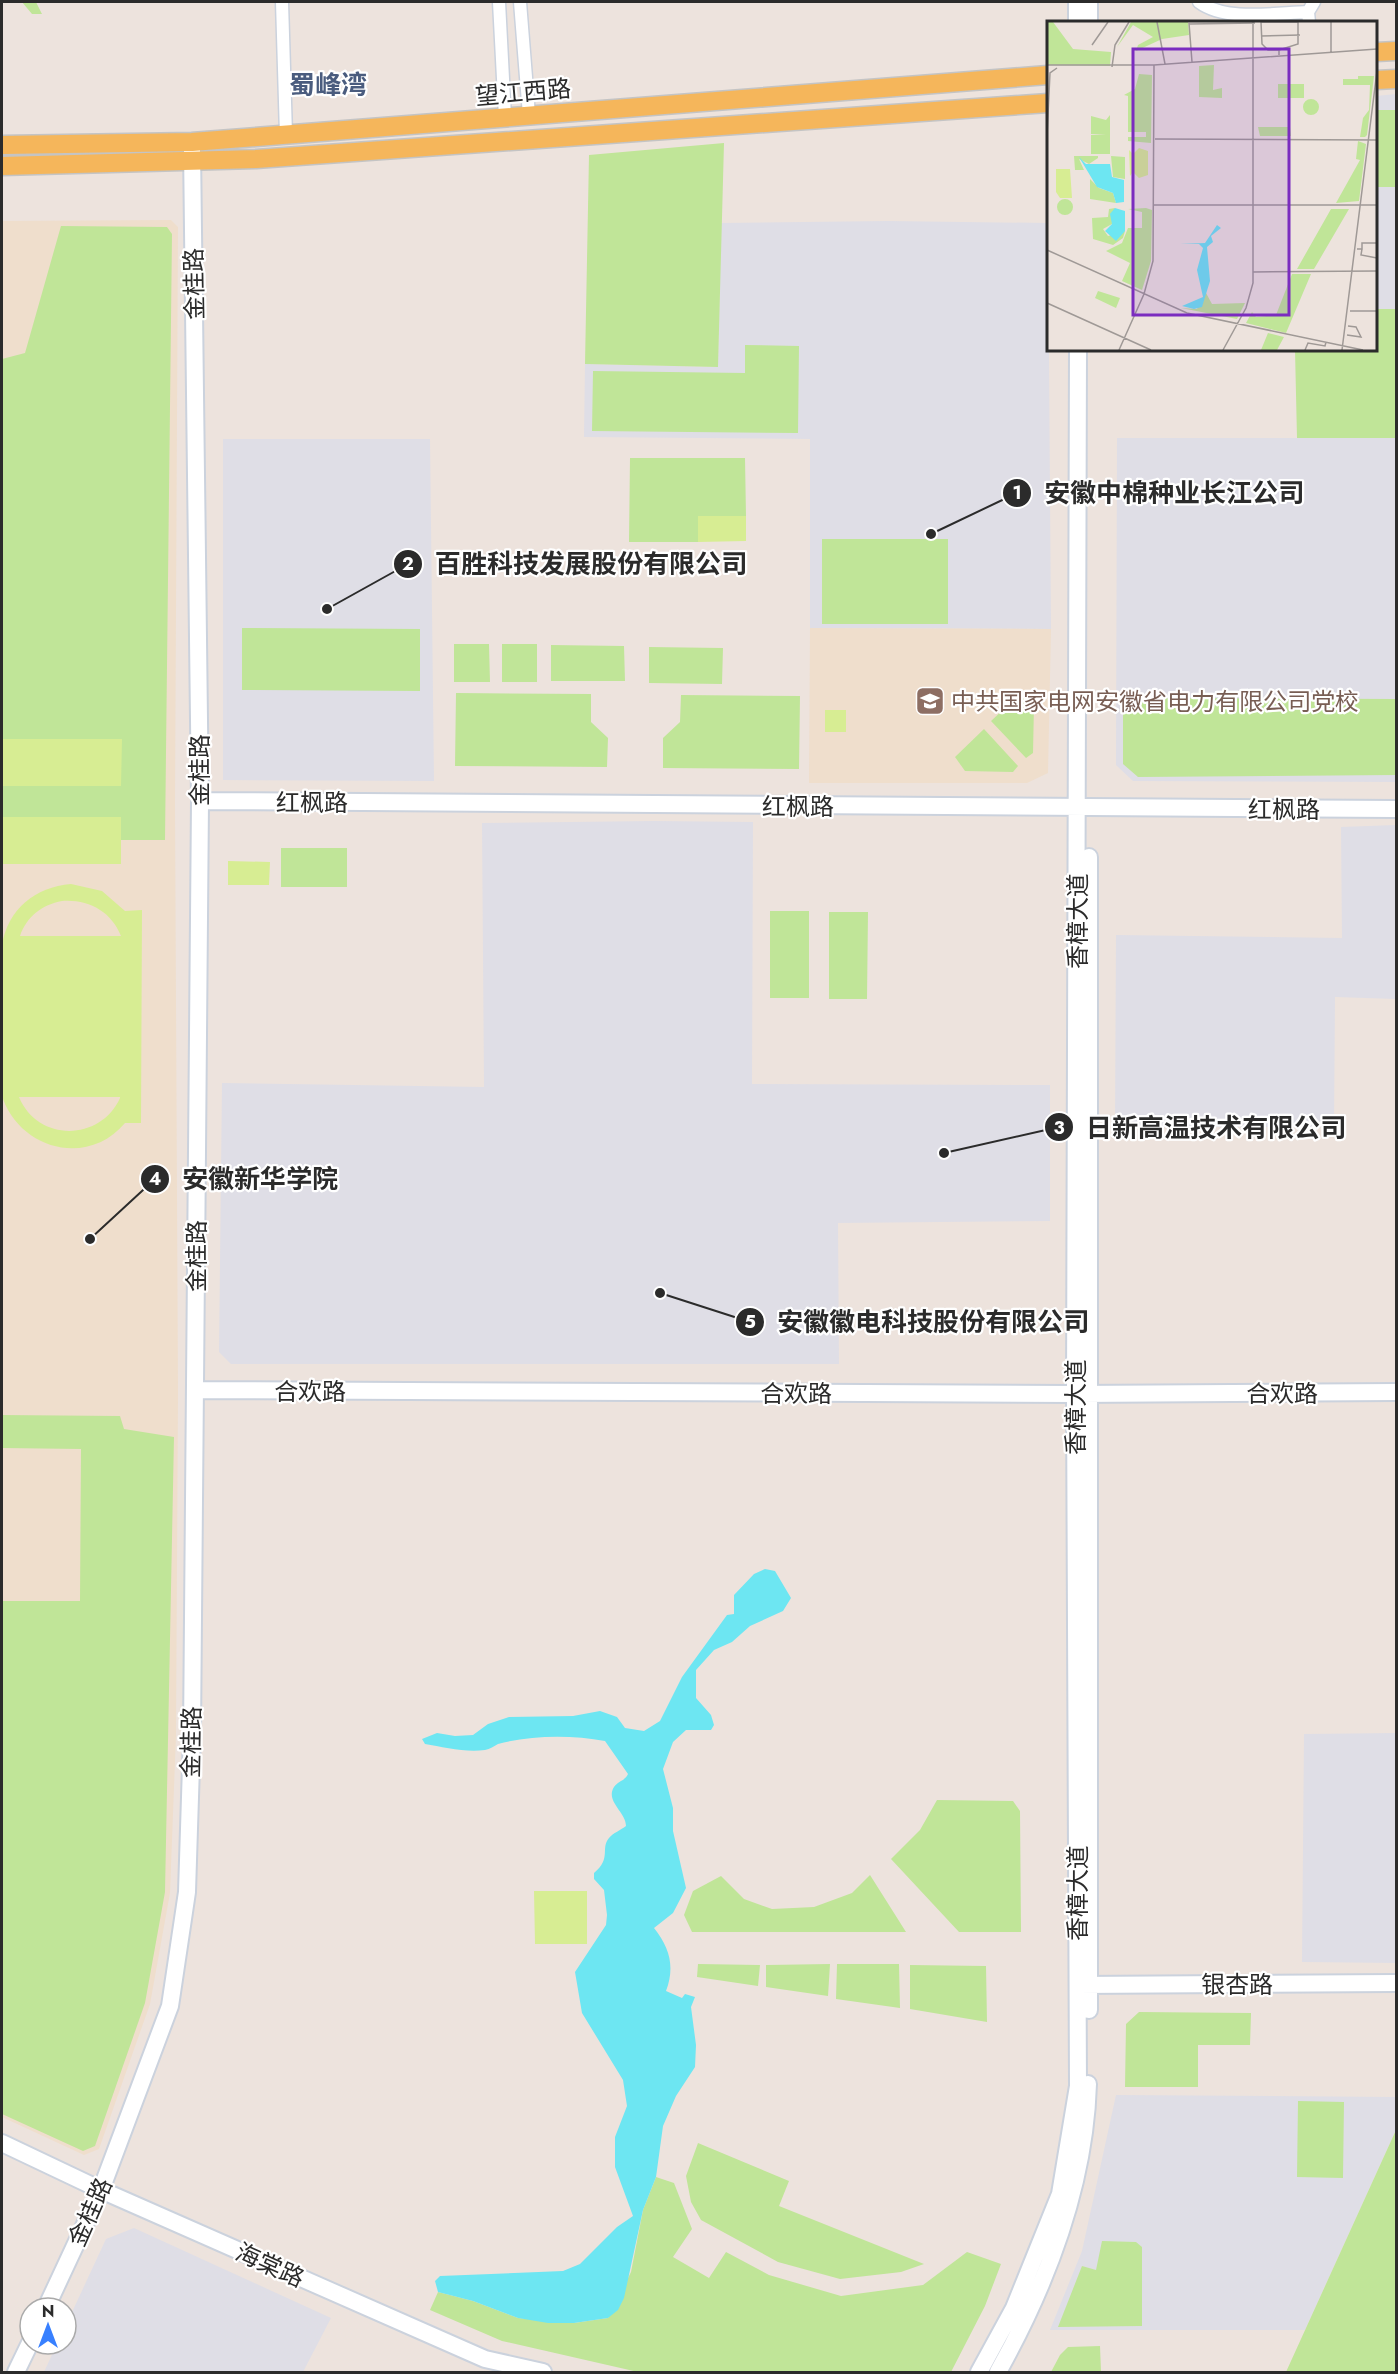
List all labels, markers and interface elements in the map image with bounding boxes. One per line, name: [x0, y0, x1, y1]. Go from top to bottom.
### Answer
inset map: [1047, 21, 1377, 351]
district label: 蜀峰湾: [289, 66, 367, 104]
street label: 望江西路: [474, 70, 572, 114]
street label: 金桂路: [176, 248, 212, 320]
callout: 安徽中棉种业长江公司: [1002, 471, 1316, 515]
text: 安徽中棉种业长江公司: [1044, 474, 1304, 512]
text: 1: [1012, 480, 1022, 506]
callout: 百胜科技发展股份有限公司: [393, 542, 759, 586]
text: 百胜科技发展股份有限公司: [435, 545, 747, 583]
text: 2: [402, 551, 414, 577]
place label: 中共国家电网安徽省电力有限公司党校: [951, 684, 1359, 719]
school or university icon: 中共国家电网安徽省电力有限公司党校: [914, 685, 946, 717]
street label: 金桂路: [182, 734, 217, 806]
street label: 红枫路: [276, 785, 348, 820]
street label: 红枫路: [762, 789, 834, 824]
street label: 红枫路: [1248, 792, 1320, 827]
street label: 香樟大道: [1060, 873, 1095, 969]
callout: 日新高温技术有限公司: [1044, 1105, 1358, 1149]
text: 日新高温技术有限公司: [1086, 1109, 1346, 1147]
text: 3: [1053, 1115, 1065, 1141]
callout: 安徽新华学院: [140, 1157, 350, 1201]
text: 安徽新华学院: [182, 1160, 338, 1198]
text: 4: [149, 1166, 161, 1192]
street label: 金桂路: [179, 1220, 214, 1292]
callout: 安徽徽电科技股份有限公司: [735, 1300, 1101, 1344]
text: 安徽徽电科技股份有限公司: [777, 1303, 1089, 1341]
text: 5: [744, 1309, 756, 1335]
street label: 香樟大道: [1058, 1359, 1093, 1455]
street label: 合欢路: [274, 1374, 346, 1409]
street label: 合欢路: [760, 1376, 832, 1411]
street label: 合欢路: [1246, 1376, 1318, 1411]
street label: 金桂路: [173, 1706, 209, 1778]
street label: 香樟大道: [1060, 1845, 1095, 1941]
street label: 银杏路: [1201, 1967, 1273, 2002]
street label: 金桂路: [59, 2172, 121, 2252]
street label: 海棠路: [230, 2234, 310, 2296]
north arrow: [18, 2296, 78, 2356]
text: N: [42, 2300, 54, 2323]

